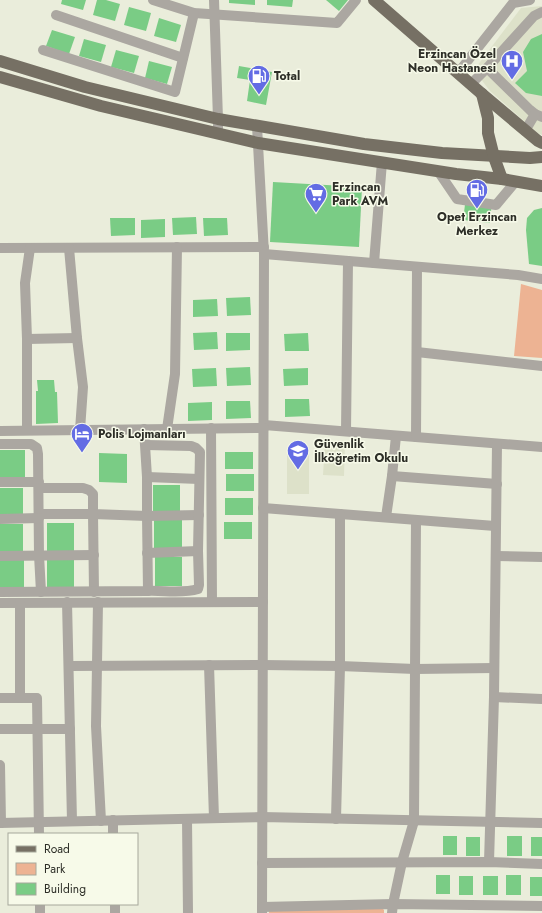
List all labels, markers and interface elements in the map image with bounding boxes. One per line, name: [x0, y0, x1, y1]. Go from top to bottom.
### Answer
place label: Erzincan Özel Neon Hastanesi: [408, 45, 496, 77]
hospital icon: Erzincan Özel Neon Hastanesi: [499, 48, 525, 81]
fuel station icon: Total: [246, 63, 272, 96]
place label: Total: [274, 67, 300, 85]
fuel station icon: Opet Erzincan Merkez: [464, 177, 490, 210]
place label: Erzincan Park AVM: [332, 178, 388, 210]
supermarket icon: Erzincan Park AVM: [303, 181, 329, 214]
place label: Opet Erzincan Merkez: [437, 208, 517, 240]
hotel icon: Polis Lojmanları: [69, 421, 95, 454]
place label: Polis Lojmanları: [98, 425, 186, 443]
place label: Güvenlik İlköğretim Okulu: [314, 435, 408, 467]
school or university icon: Güvenlik İlköğretim Okulu: [285, 438, 311, 471]
legend: [8, 833, 138, 905]
text: Road: [44, 840, 70, 858]
text: Park: [44, 860, 66, 878]
text: Building: [44, 880, 86, 898]

